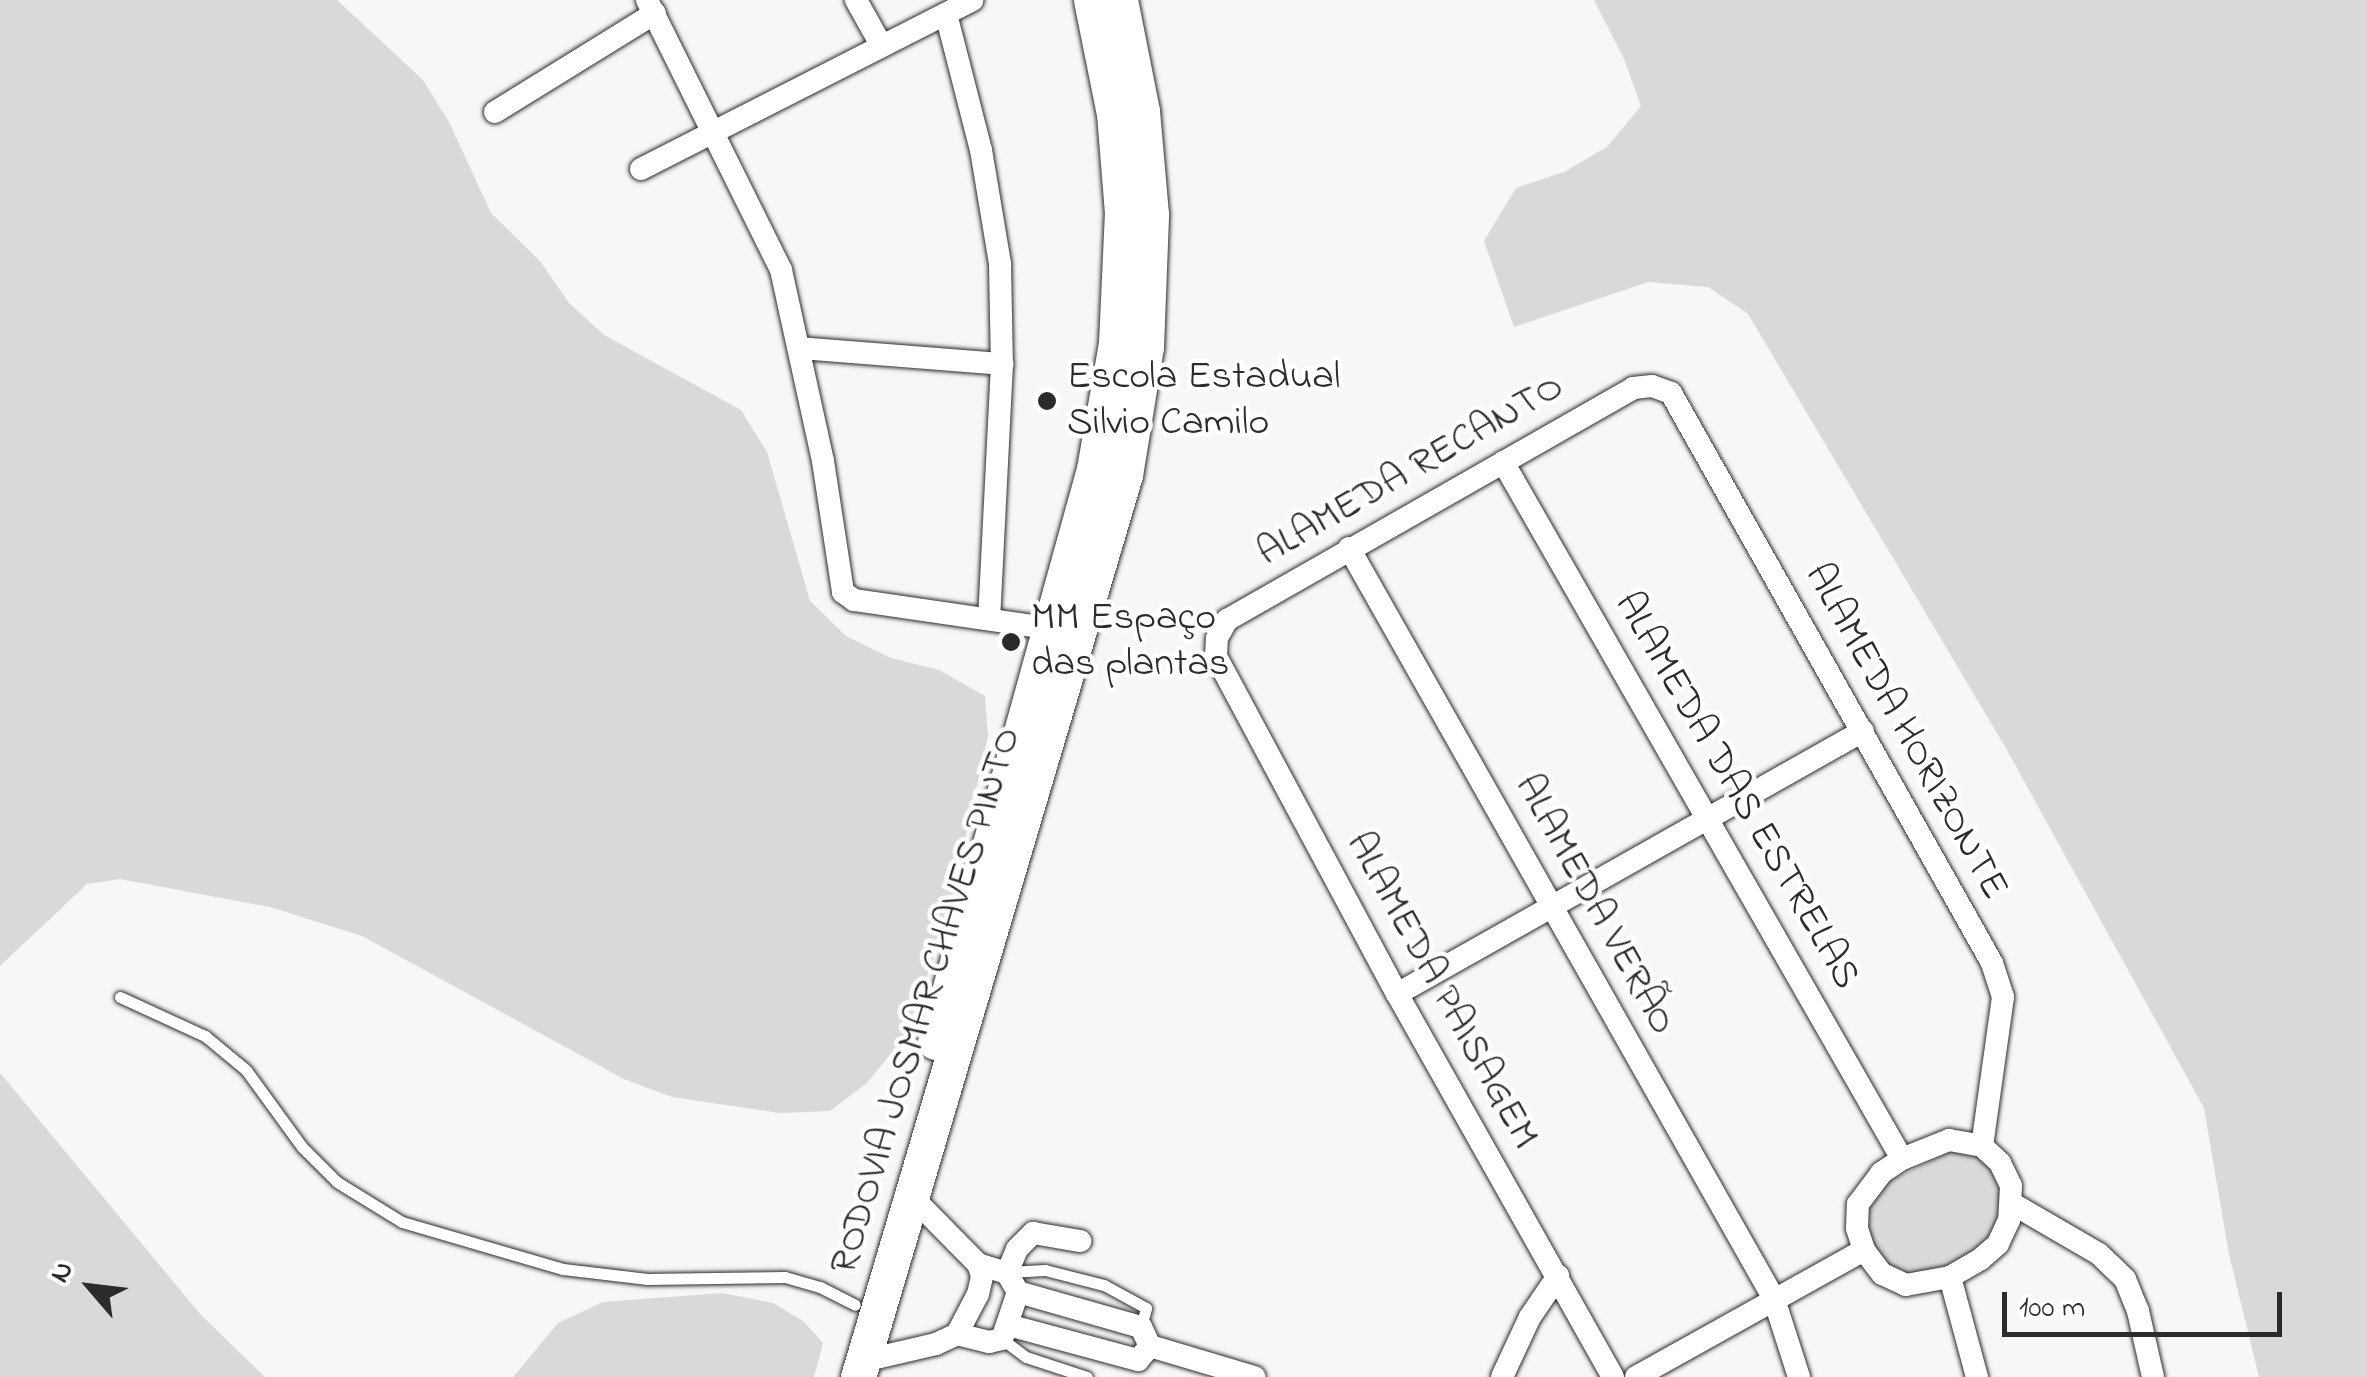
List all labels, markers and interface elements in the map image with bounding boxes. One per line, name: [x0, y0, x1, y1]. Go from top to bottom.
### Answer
place label: Escola Estadual Silvio Camilo: [1067, 354, 1340, 448]
street label: ALAMEDA RECANTO: [1249, 364, 1573, 578]
marker: Escola Estadual Silvio Camilo: [1036, 390, 1058, 412]
street label: ALAMEDA HORIZONTE: [1793, 556, 2017, 908]
street label: ALAMEDA DAS ESTRELAS: [1603, 584, 1869, 998]
place label: MM Espaço das plantas: [1031, 595, 1229, 689]
marker: MM Espaço das plantas: [1000, 631, 1022, 653]
street label: RODOVIA JOSMAR CHAVES PINTO: [821, 722, 1033, 1280]
street label: ALAMEDA VERÃO: [1503, 766, 1685, 1044]
street label: ALAMEDA PAISAGEM: [1334, 824, 1548, 1158]
north arrow: [40, 1237, 140, 1337]
text: N: [41, 1255, 86, 1291]
scale bar: [2007, 1272, 2287, 1334]
text: 100 m: [2019, 1287, 2085, 1331]

